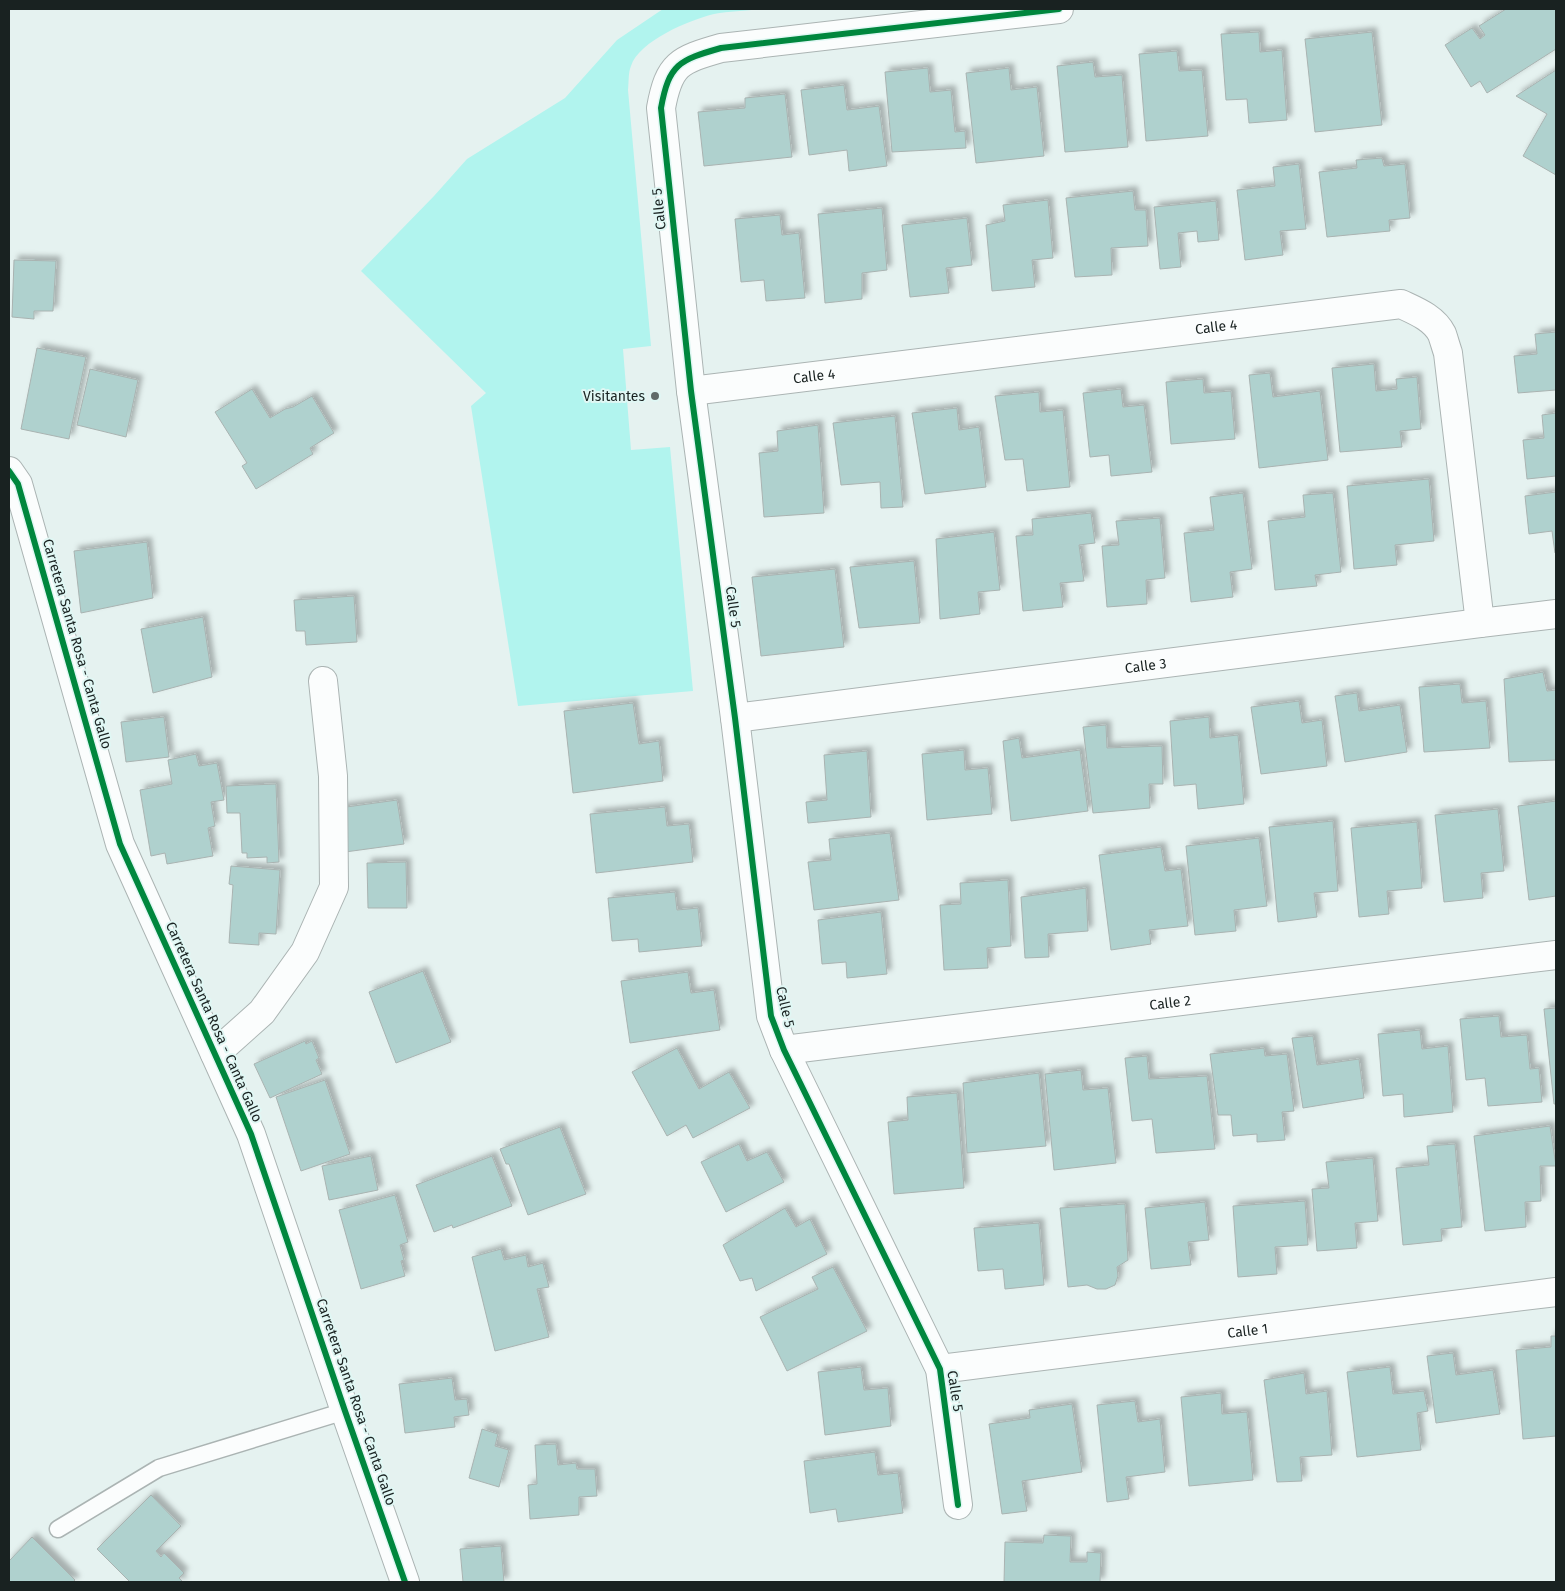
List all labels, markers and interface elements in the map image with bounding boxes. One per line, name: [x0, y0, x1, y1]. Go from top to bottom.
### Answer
street label: Calle 5: [648, 187, 670, 231]
street label: Calle 4: [1194, 316, 1239, 338]
street label: Calle 4: [792, 365, 837, 387]
place label: Visitantes: [583, 388, 645, 405]
marker: Visitantes: [649, 390, 661, 402]
street label: Carretera Santa Rosa - Canta Gallo: [39, 537, 115, 751]
street label: Calle 5: [722, 585, 744, 629]
street label: Calle 3: [1124, 655, 1167, 677]
street label: Carretera Santa Rosa - Canta Gallo: [162, 919, 266, 1125]
street label: Calle 5: [772, 985, 798, 1029]
street label: Calle 2: [1148, 992, 1192, 1013]
street label: Carretera Santa Rosa - Canta Gallo: [313, 1296, 399, 1508]
street label: Calle 1: [1226, 1320, 1269, 1342]
street label: Calle 5: [943, 1369, 967, 1413]

